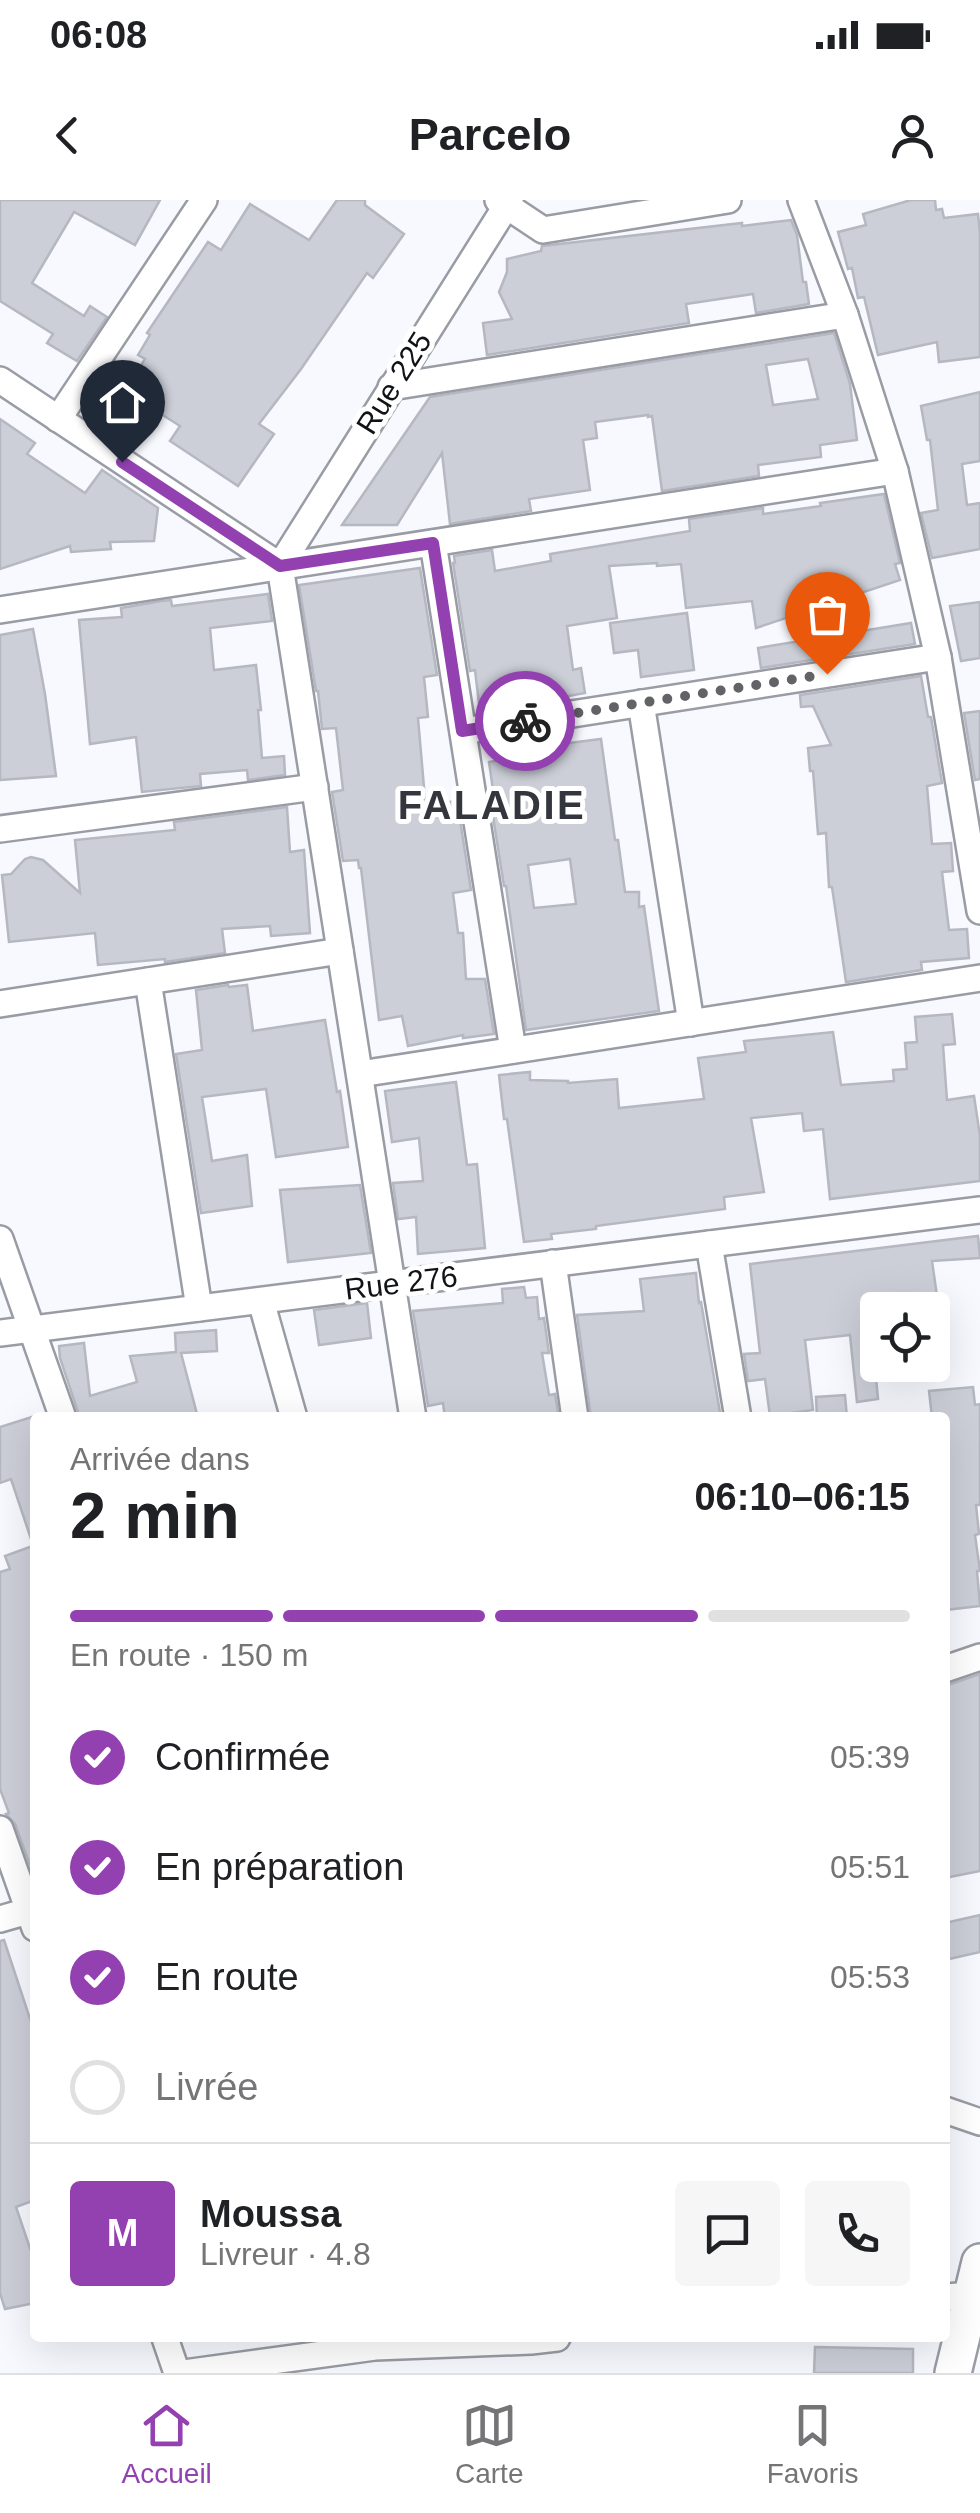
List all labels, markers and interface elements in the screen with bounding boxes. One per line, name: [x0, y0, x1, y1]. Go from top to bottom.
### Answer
text: 06:08: [50, 14, 147, 56]
icon: back: [40, 108, 95, 163]
icon: person: [885, 108, 940, 163]
text: Parcelo: [409, 109, 571, 160]
street label: Rue 225: [350, 326, 438, 440]
pin: [80, 360, 165, 463]
icon: home: [95, 375, 150, 430]
pin: [785, 572, 870, 675]
icon: bag: [800, 587, 855, 642]
courier: [475, 671, 575, 771]
icon: bike: [498, 694, 553, 749]
district label: FALADIE: [398, 783, 586, 827]
street label: Rue 276: [343, 1259, 459, 1306]
map controls: [860, 1292, 950, 1382]
button: locate: [860, 1292, 950, 1382]
text: Arrivée dans: [70, 1441, 250, 1477]
text: 06:10–06:15: [694, 1476, 910, 1518]
text: 2 min: [70, 1479, 240, 1552]
text: En route · 150 m: [70, 1637, 308, 1673]
icon: check: [70, 1730, 125, 1785]
text: Confirmée: [155, 1736, 330, 1778]
text: 05:39: [830, 1739, 910, 1775]
icon: check: [70, 1840, 125, 1895]
text: En préparation: [155, 1846, 404, 1888]
text: 05:51: [830, 1849, 910, 1885]
icon: check: [70, 1950, 125, 2005]
text: En route: [155, 1956, 299, 1998]
text: 05:53: [830, 1959, 910, 1995]
text: Livrée: [155, 2066, 259, 2108]
button: chat: [675, 2181, 780, 2286]
button: phone: [805, 2181, 910, 2286]
text: Moussa: [200, 2193, 341, 2235]
text: M: [107, 2212, 138, 2254]
text: Livreur · 4.8: [200, 2236, 371, 2272]
tab: Accueil: [122, 2398, 212, 2490]
tab: Carte: [455, 2398, 523, 2490]
tab: Favoris: [767, 2398, 858, 2490]

